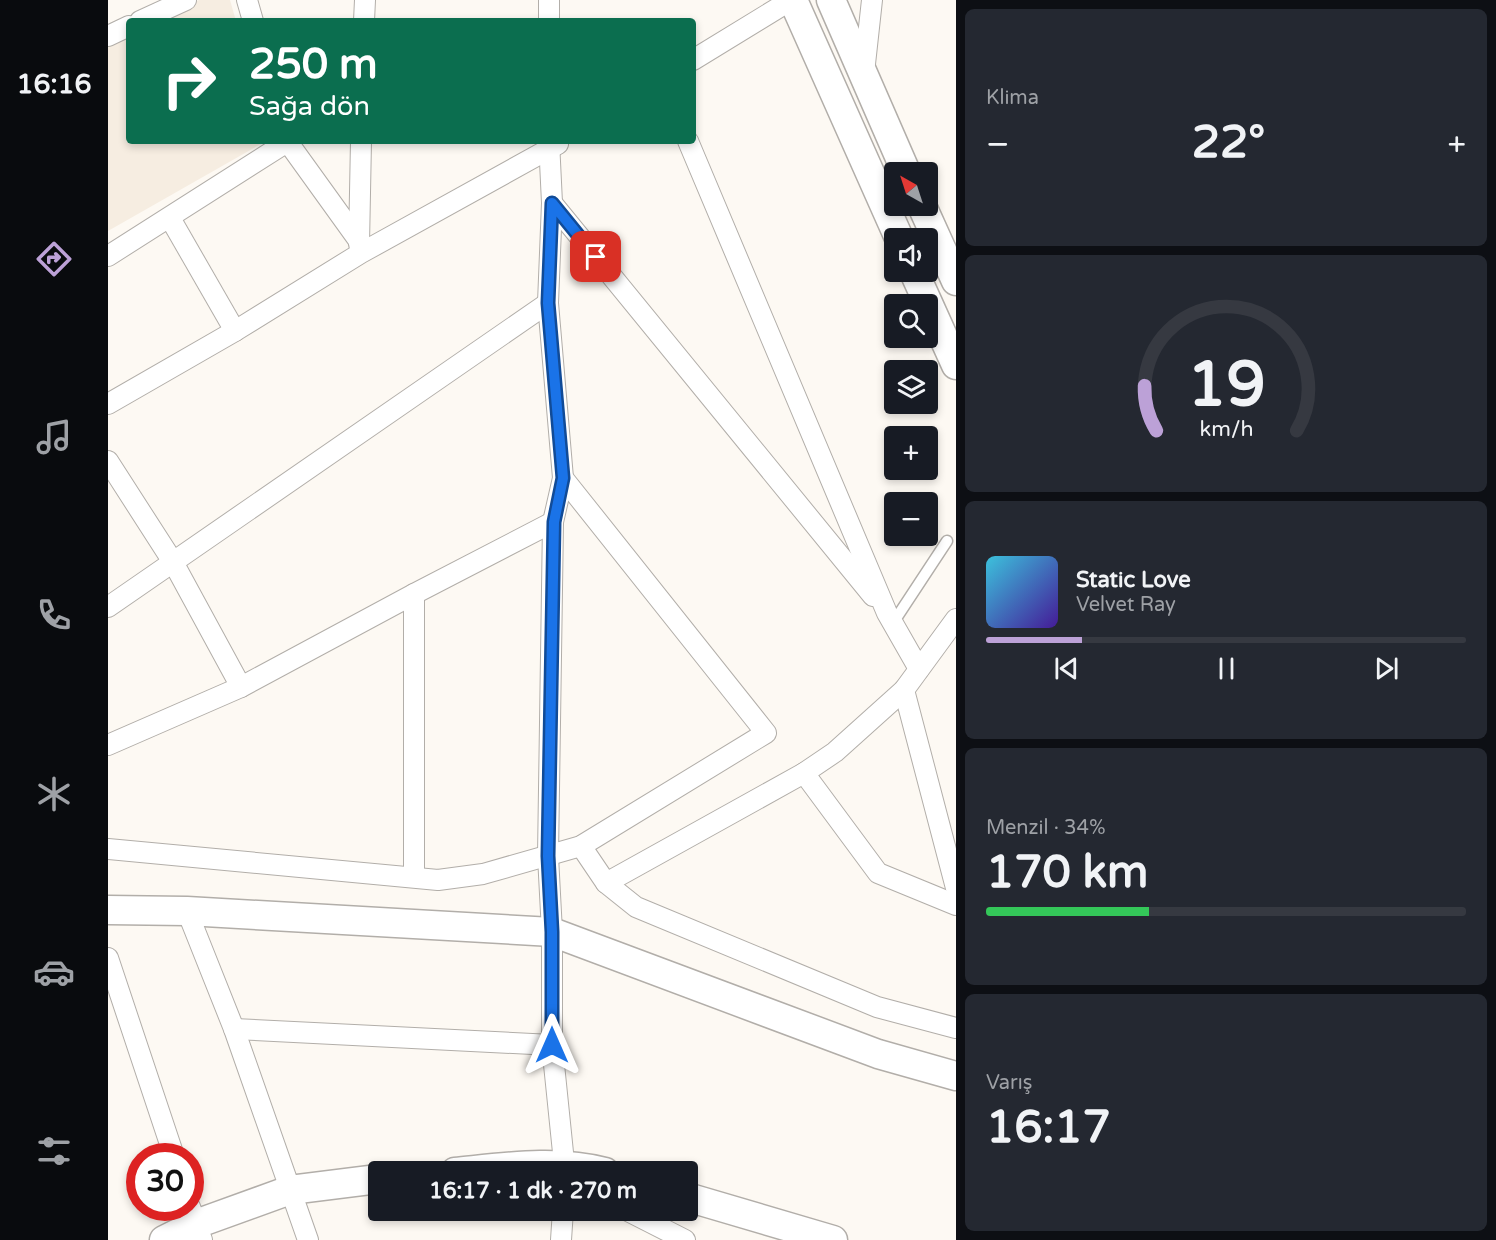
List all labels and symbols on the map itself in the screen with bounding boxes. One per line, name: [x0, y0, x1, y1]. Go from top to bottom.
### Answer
north arrow: [884, 162, 938, 216]
pin: [570, 231, 621, 282]
position arrow: [520, 1013, 584, 1077]
speed limit sign: 30: [126, 1143, 204, 1221]

